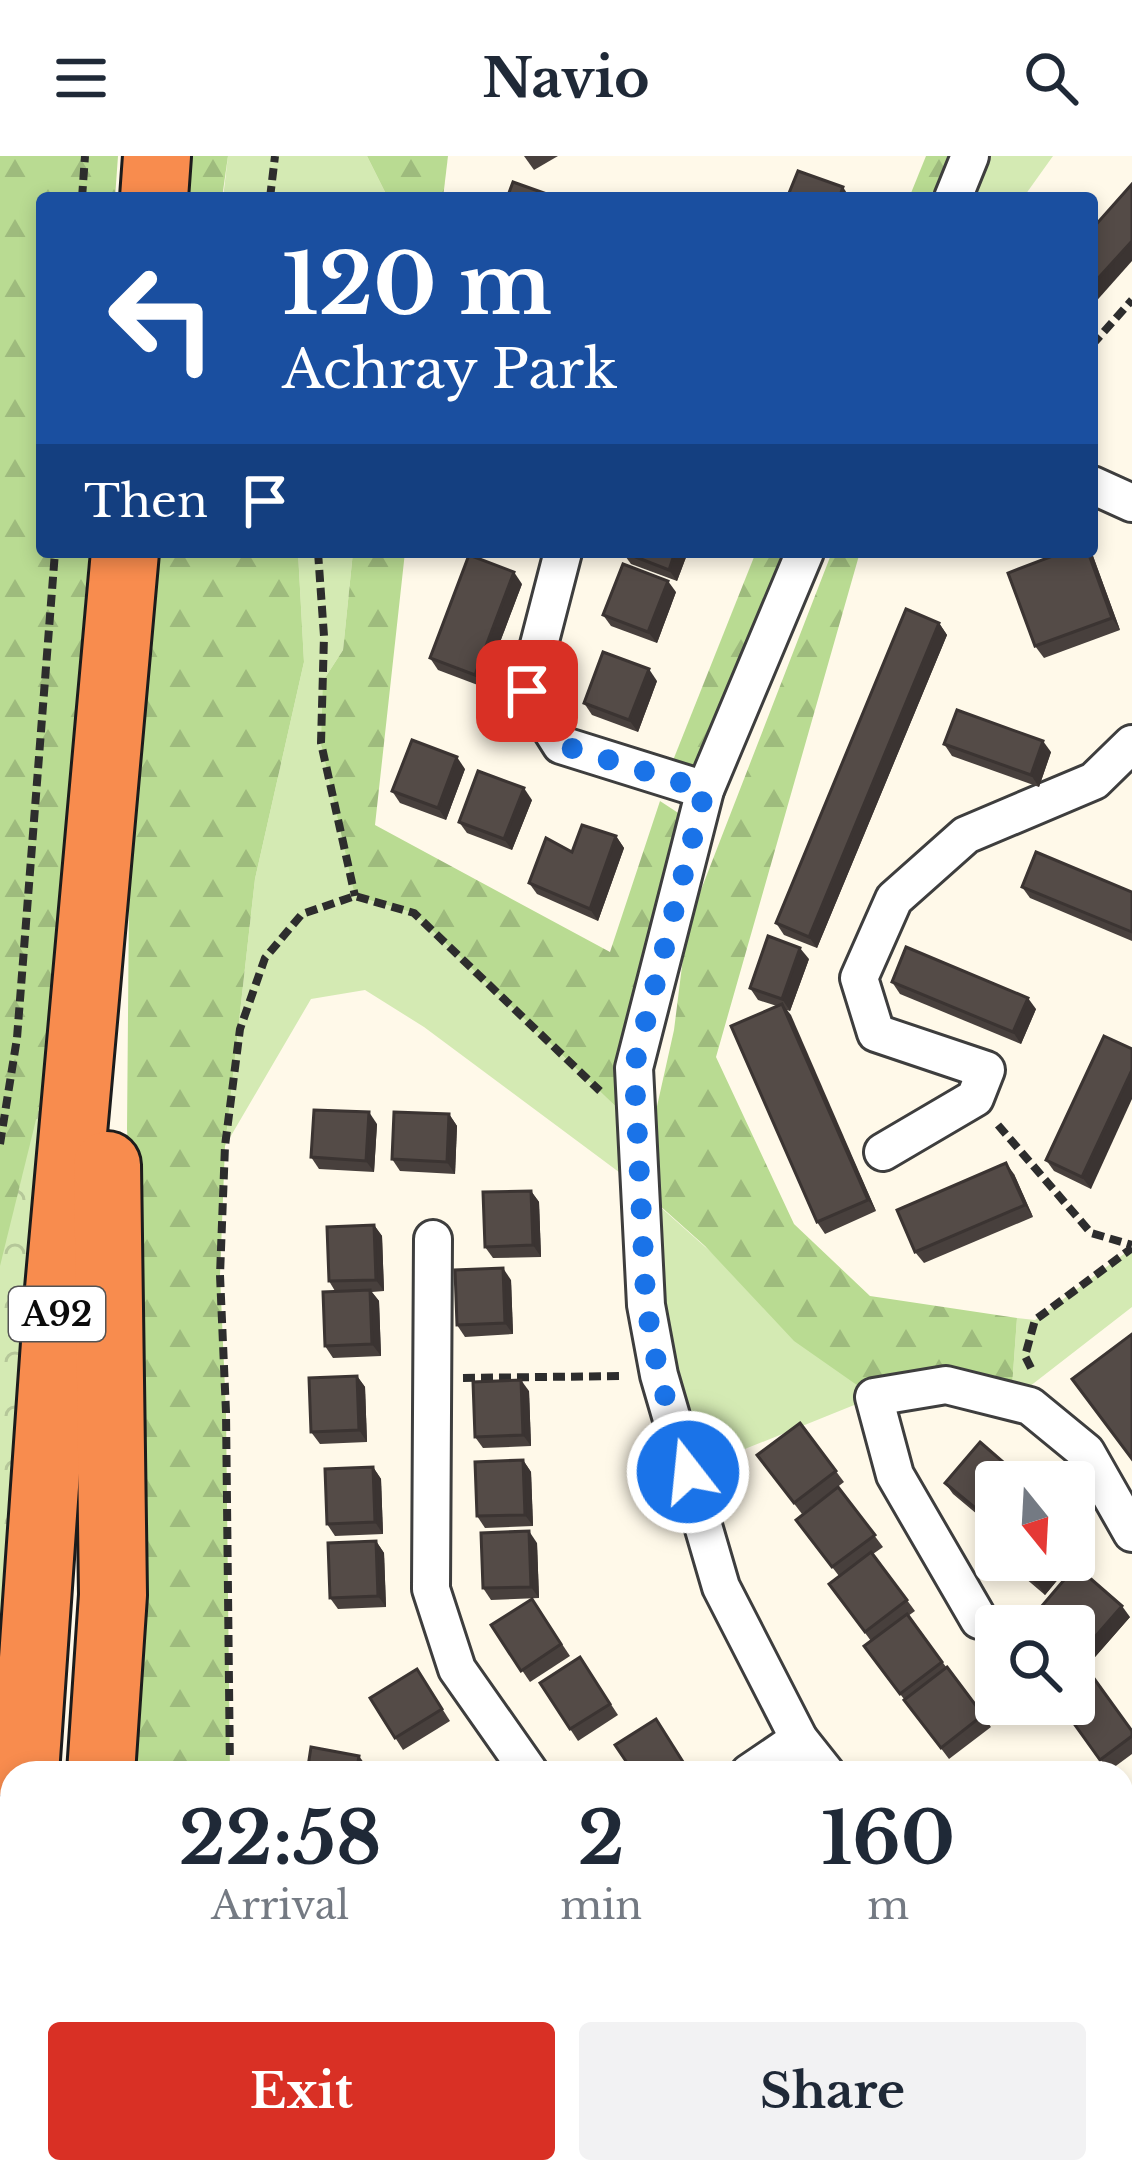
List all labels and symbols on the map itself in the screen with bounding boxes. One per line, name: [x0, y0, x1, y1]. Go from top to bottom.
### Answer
pin: [476, 640, 578, 742]
road number: A92: [9, 1287, 105, 1341]
position arrow: [625, 1409, 751, 1535]
north arrow: [975, 1461, 1095, 1581]

